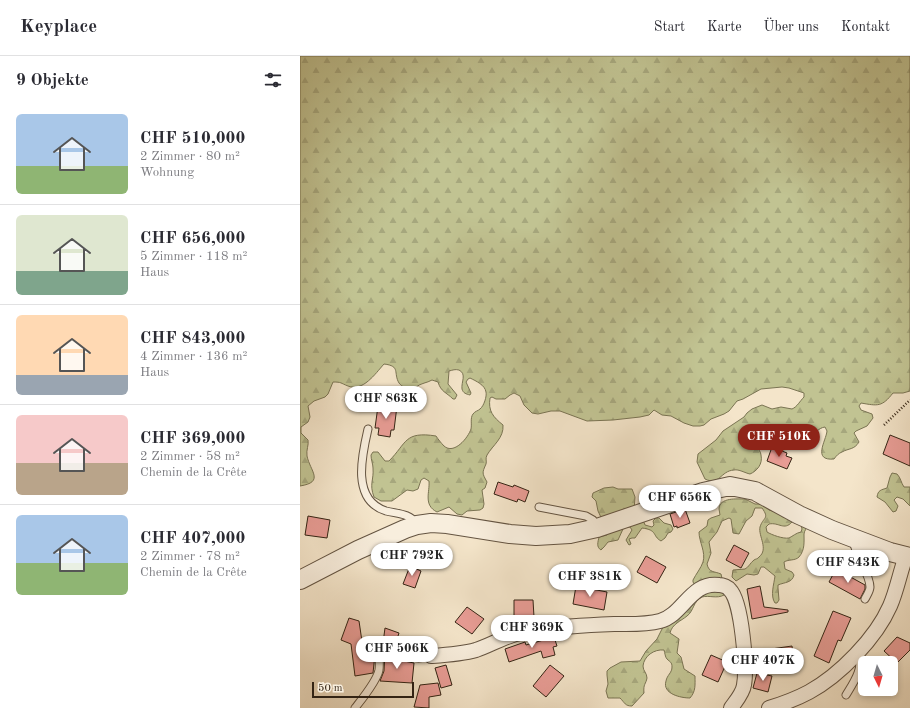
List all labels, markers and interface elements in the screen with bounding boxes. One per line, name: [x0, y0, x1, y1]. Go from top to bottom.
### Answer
text: Keyplace: [20, 18, 97, 37]
text: Start: [654, 20, 685, 34]
text: Karte: [707, 20, 742, 34]
text: Über uns: [764, 20, 819, 34]
text: Kontakt: [841, 20, 890, 34]
icon: filters: [262, 69, 284, 91]
text: 9 Objekte: [16, 72, 89, 89]
icon: home: [48, 130, 96, 178]
text: CHF 510,000: [140, 130, 245, 147]
text: 2 Zimmer · 80 m²: [140, 150, 240, 163]
text: Wohnung: [140, 166, 194, 179]
text: CHF 656,000: [140, 230, 245, 247]
icon: home: [48, 231, 96, 279]
text: 5 Zimmer · 118 m²: [140, 250, 248, 263]
text: Haus: [140, 266, 169, 279]
text: CHF 843,000: [140, 330, 245, 347]
icon: home: [48, 331, 96, 379]
text: 4 Zimmer · 136 m²: [140, 350, 248, 363]
text: Haus: [140, 366, 169, 379]
pin: CHF 863K: [345, 386, 427, 420]
text: CHF 863K: [354, 392, 418, 405]
pin: CHF 510K: [738, 424, 820, 458]
text: CHF 369,000: [140, 430, 245, 447]
text: CHF 510K: [747, 430, 811, 443]
icon: home: [48, 431, 96, 479]
text: 2 Zimmer · 58 m²: [140, 450, 240, 463]
text: Chemin de la Crête: [140, 466, 247, 479]
pin: CHF 656K: [639, 485, 721, 519]
text: CHF 656K: [648, 491, 712, 504]
text: CHF 407,000: [140, 530, 245, 547]
icon: home: [48, 531, 96, 579]
pin: CHF 792K: [371, 543, 453, 577]
text: CHF 792K: [380, 549, 444, 562]
text: 2 Zimmer · 78 m²: [140, 550, 240, 563]
pin: CHF 843K: [807, 550, 889, 584]
text: CHF 843K: [816, 556, 880, 569]
pin: CHF 381K: [549, 564, 631, 598]
text: Chemin de la Crête: [140, 566, 247, 579]
text: CHF 381K: [558, 570, 622, 583]
pin: CHF 369K: [491, 615, 573, 649]
text: CHF 369K: [500, 621, 564, 634]
pin: CHF 506K: [356, 636, 438, 670]
text: CHF 506K: [365, 642, 429, 655]
pin: CHF 407K: [722, 648, 804, 682]
text: CHF 407K: [731, 654, 795, 667]
north arrow: [858, 656, 898, 696]
map controls: [858, 656, 898, 696]
scale bar: [312, 680, 414, 699]
text: 50 m: [318, 683, 343, 694]

